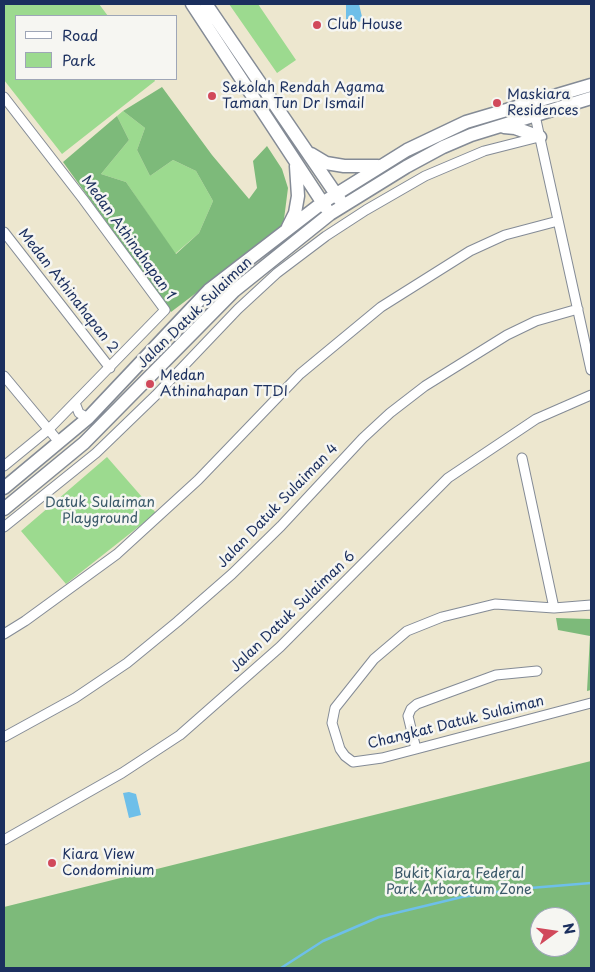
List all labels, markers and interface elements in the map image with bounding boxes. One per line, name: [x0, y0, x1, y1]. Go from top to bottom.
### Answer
legend: [15, 15, 178, 80]
place label: Club House: [327, 17, 403, 33]
marker: Club House: [311, 19, 323, 31]
text: Road: [62, 23, 98, 46]
text: Park: [62, 48, 96, 71]
place label: Sekolah Rendah Agama Taman Tun Dr Ismail: [222, 80, 384, 112]
place label: Maskiara Residences: [507, 87, 578, 120]
marker: Sekolah Rendah Agama Taman Tun Dr Ismail: [206, 90, 218, 102]
marker: Maskiara Residences: [491, 97, 503, 109]
street label: Medan Athinahapan 1: [77, 173, 179, 303]
street label: Medan Athinahapan 2: [14, 226, 122, 356]
street label: Jalan Datuk Sulaiman: [134, 254, 256, 372]
place label: Medan Athinahapan TTDI: [160, 368, 288, 401]
marker: Medan Athinahapan TTDI: [144, 378, 156, 390]
street label: Jalan Datuk Sulaiman 4: [214, 440, 342, 572]
park label: Datuk Sulaiman Playground: [45, 495, 155, 528]
street label: Jalan Datuk Sulaiman 6: [227, 548, 359, 676]
street label: Changkat Datuk Sulaiman: [366, 693, 546, 753]
place label: Kiara View Condominium: [62, 847, 155, 880]
marker: Kiara View Condominium: [46, 857, 58, 869]
park label: Bukit Kiara Federal Park Arboretum Zone: [386, 866, 532, 899]
north arrow: [530, 907, 580, 957]
text: N: [558, 921, 581, 936]

